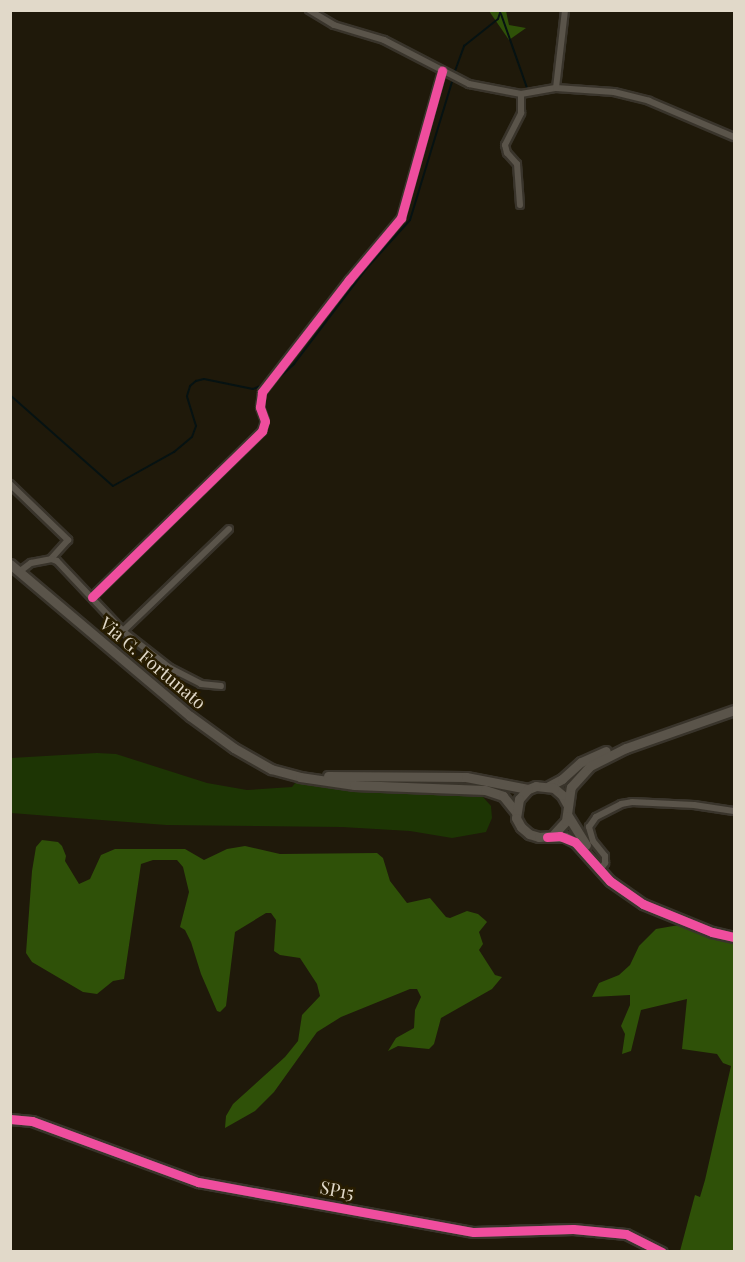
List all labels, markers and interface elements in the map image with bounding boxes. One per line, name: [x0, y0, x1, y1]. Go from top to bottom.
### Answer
street label: Via G. Fortunato: [96, 612, 210, 714]
street label: SP15: [318, 1176, 356, 1204]

